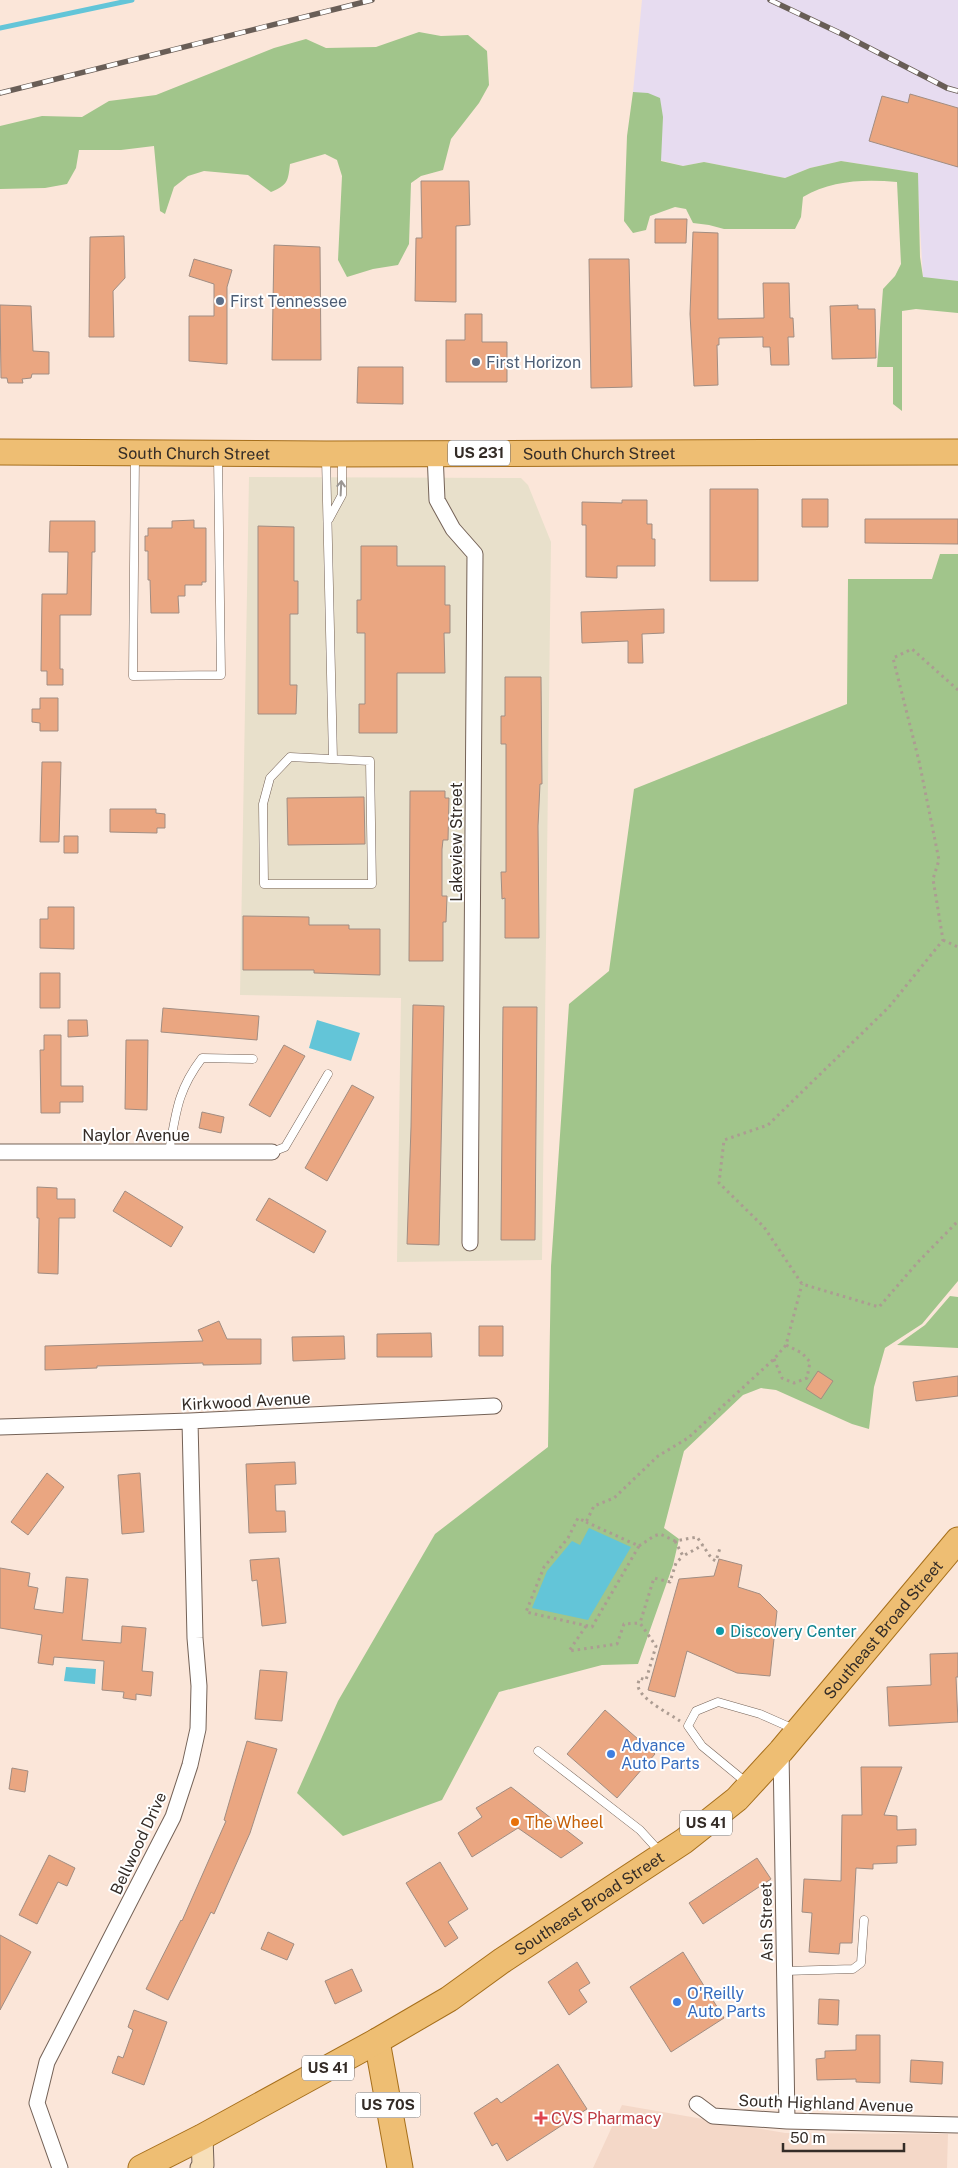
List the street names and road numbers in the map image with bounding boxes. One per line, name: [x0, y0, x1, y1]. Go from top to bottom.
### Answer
road number: US 231: [448, 440, 510, 466]
street label: South Church Street: [118, 444, 270, 464]
street label: South Church Street: [523, 444, 675, 463]
street label: Lakeview Street: [447, 782, 466, 902]
street label: Naylor Avenue: [82, 1126, 190, 1145]
street label: Kirkwood Avenue: [181, 1389, 311, 1414]
street label: Southeast Broad Street: [820, 1557, 947, 1703]
street label: Bellwood Drive: [106, 1789, 171, 1898]
road number: US 41: [680, 1810, 732, 1836]
street label: Southeast Broad Street: [511, 1848, 668, 1960]
street label: Ash Street: [756, 1882, 777, 1962]
road number: US 41: [302, 2056, 354, 2080]
street label: South Highland Avenue: [738, 2091, 914, 2116]
road number: US 70S: [356, 2092, 420, 2118]

